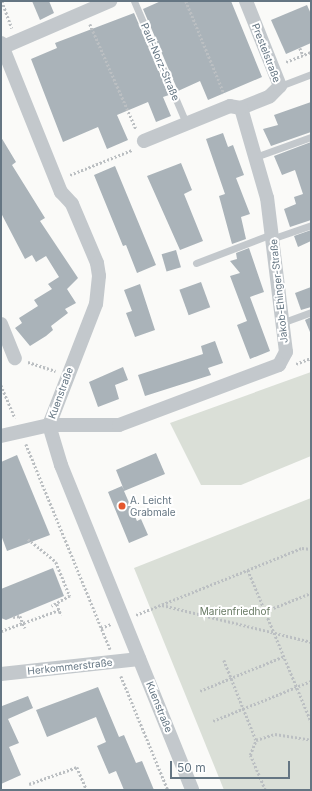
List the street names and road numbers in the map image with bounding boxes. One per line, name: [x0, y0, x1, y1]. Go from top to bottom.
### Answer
street label: Paul-Norz-Straße: [138, 21, 182, 103]
street label: Prestelstraße: [249, 22, 283, 84]
street label: Jakob-Ehinger-Straße: [268, 238, 290, 344]
street label: Kuenstraße: [46, 366, 76, 420]
street label: Herkommerstraße: [27, 657, 113, 677]
street label: Kuenstraße: [143, 680, 175, 734]

